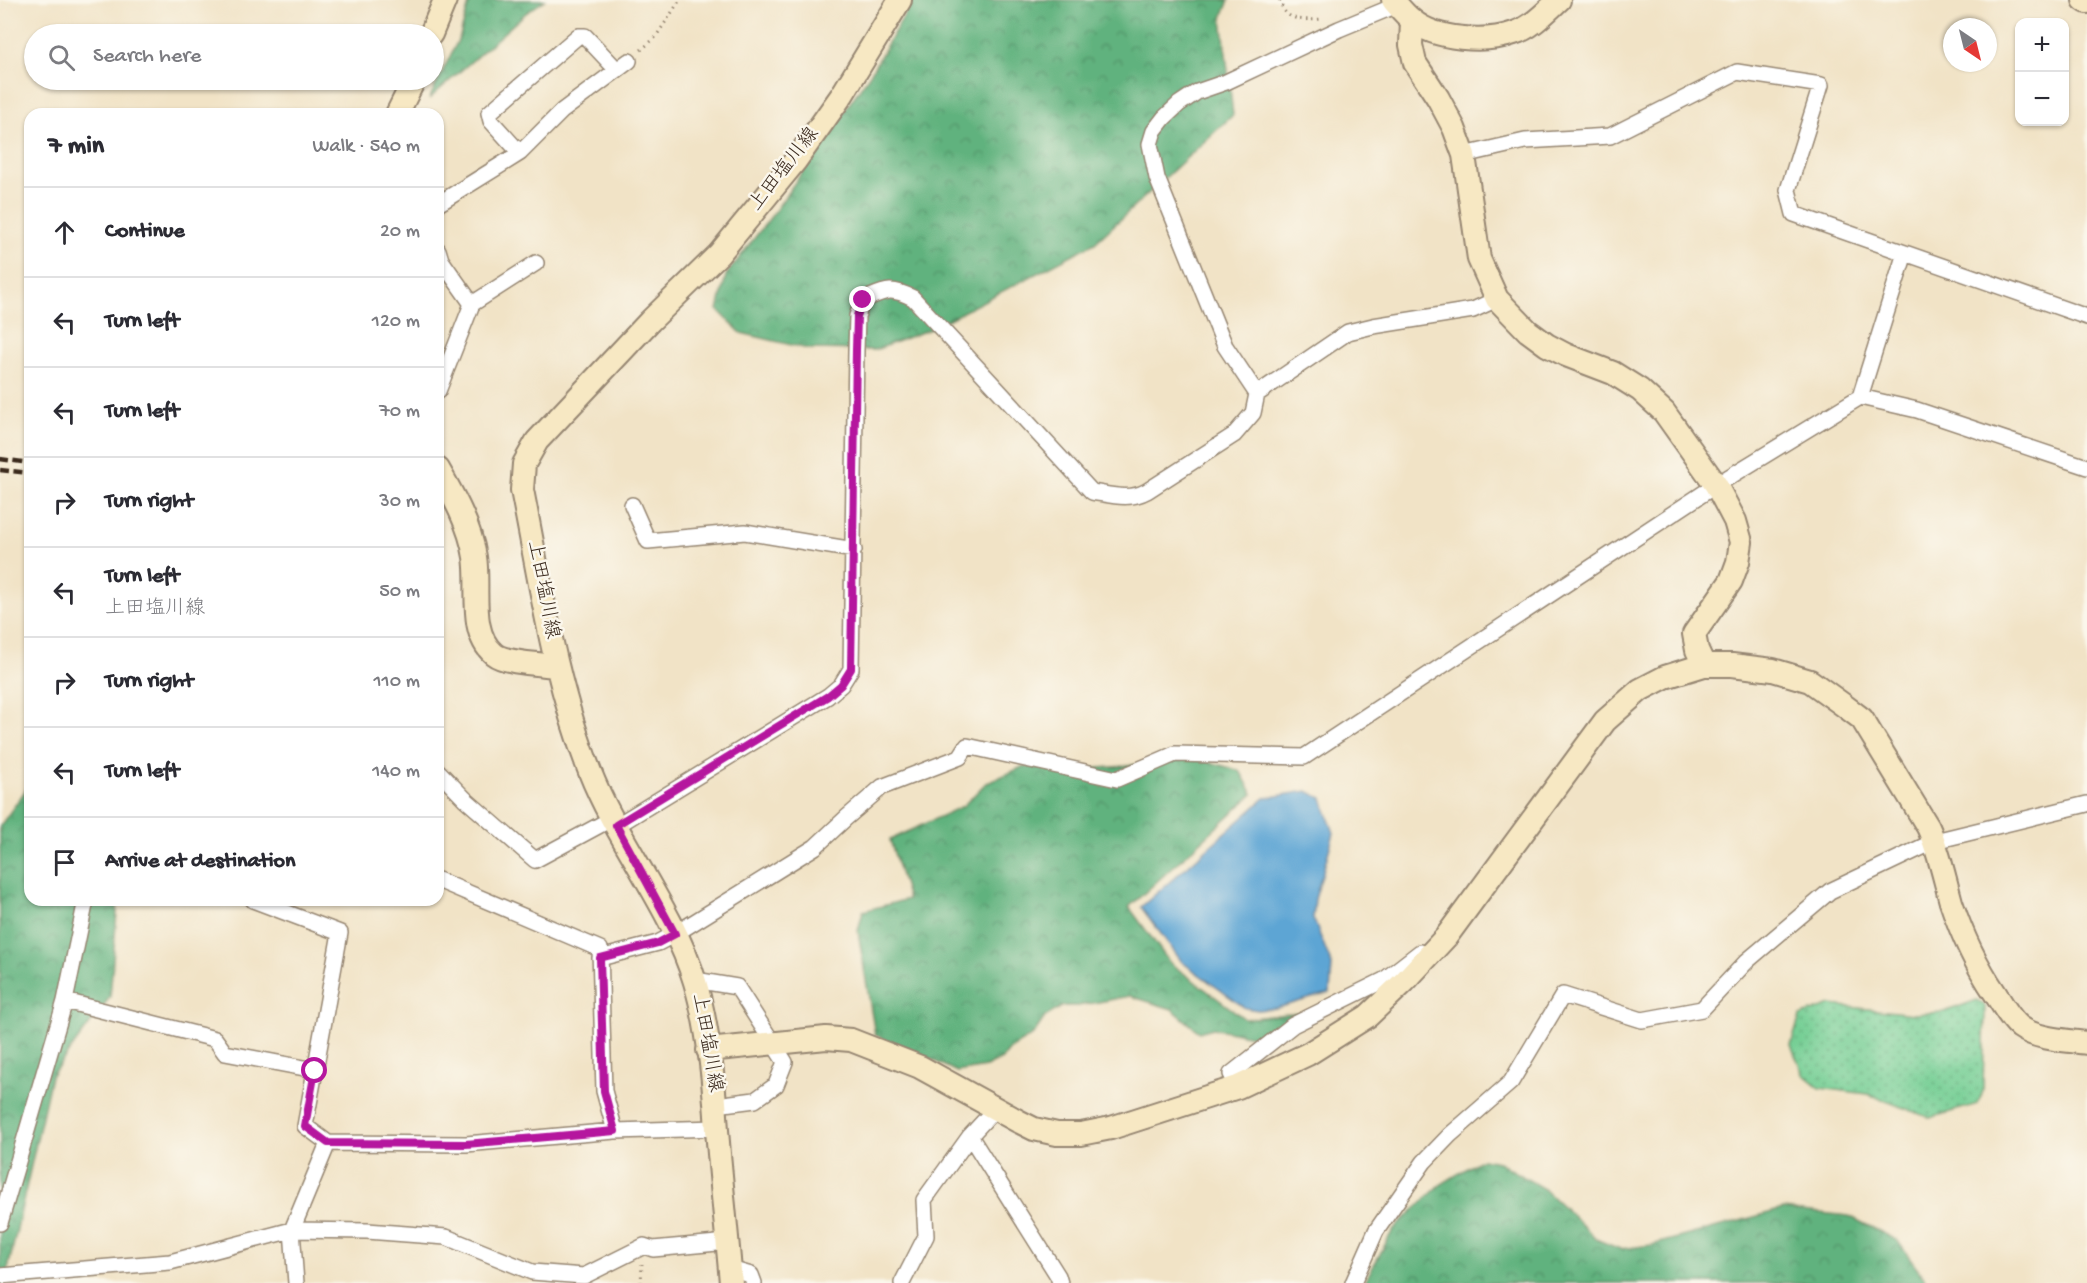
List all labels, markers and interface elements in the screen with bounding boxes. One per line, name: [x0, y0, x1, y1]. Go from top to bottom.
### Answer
north arrow: [1943, 18, 1997, 72]
map controls: [2015, 18, 2069, 126]
button: +: [2015, 18, 2069, 72]
search box: [24, 24, 444, 90]
icon: search: [45, 41, 78, 74]
text: Search here: [93, 44, 201, 70]
button: −: [2015, 72, 2069, 126]
street label: 上田塩川線: [744, 123, 825, 216]
text: 7 min: [48, 132, 104, 163]
text: Walk · 540 m: [313, 136, 420, 159]
icon: ahead: [48, 216, 81, 249]
text: Continue: [105, 219, 185, 245]
text: 20 m: [380, 221, 420, 244]
route end: [849, 286, 875, 312]
icon: left: [48, 306, 81, 339]
text: Turn left: [105, 309, 179, 335]
text: 120 m: [372, 311, 420, 334]
icon: left: [48, 396, 81, 429]
text: Turn left: [105, 399, 179, 425]
text: 70 m: [379, 401, 420, 424]
icon: right: [48, 486, 81, 519]
text: Turn right: [105, 489, 193, 515]
text: 30 m: [379, 491, 420, 514]
street label: 上田塩川線: [521, 539, 564, 641]
text: Turn left: [105, 564, 179, 590]
icon: left: [48, 576, 81, 609]
text: 50 m: [379, 581, 420, 604]
text: 上田塩川線: [105, 598, 205, 621]
icon: right: [48, 666, 81, 699]
text: Turn right: [105, 669, 193, 695]
text: 110 m: [374, 671, 420, 694]
icon: left: [48, 756, 81, 789]
text: Turn left: [105, 759, 179, 785]
text: 140 m: [372, 761, 420, 784]
icon: arrive: [48, 846, 81, 879]
text: Arrive at destination: [105, 849, 295, 875]
street label: 上田塩川線: [686, 992, 727, 1094]
route start: [301, 1057, 327, 1083]

